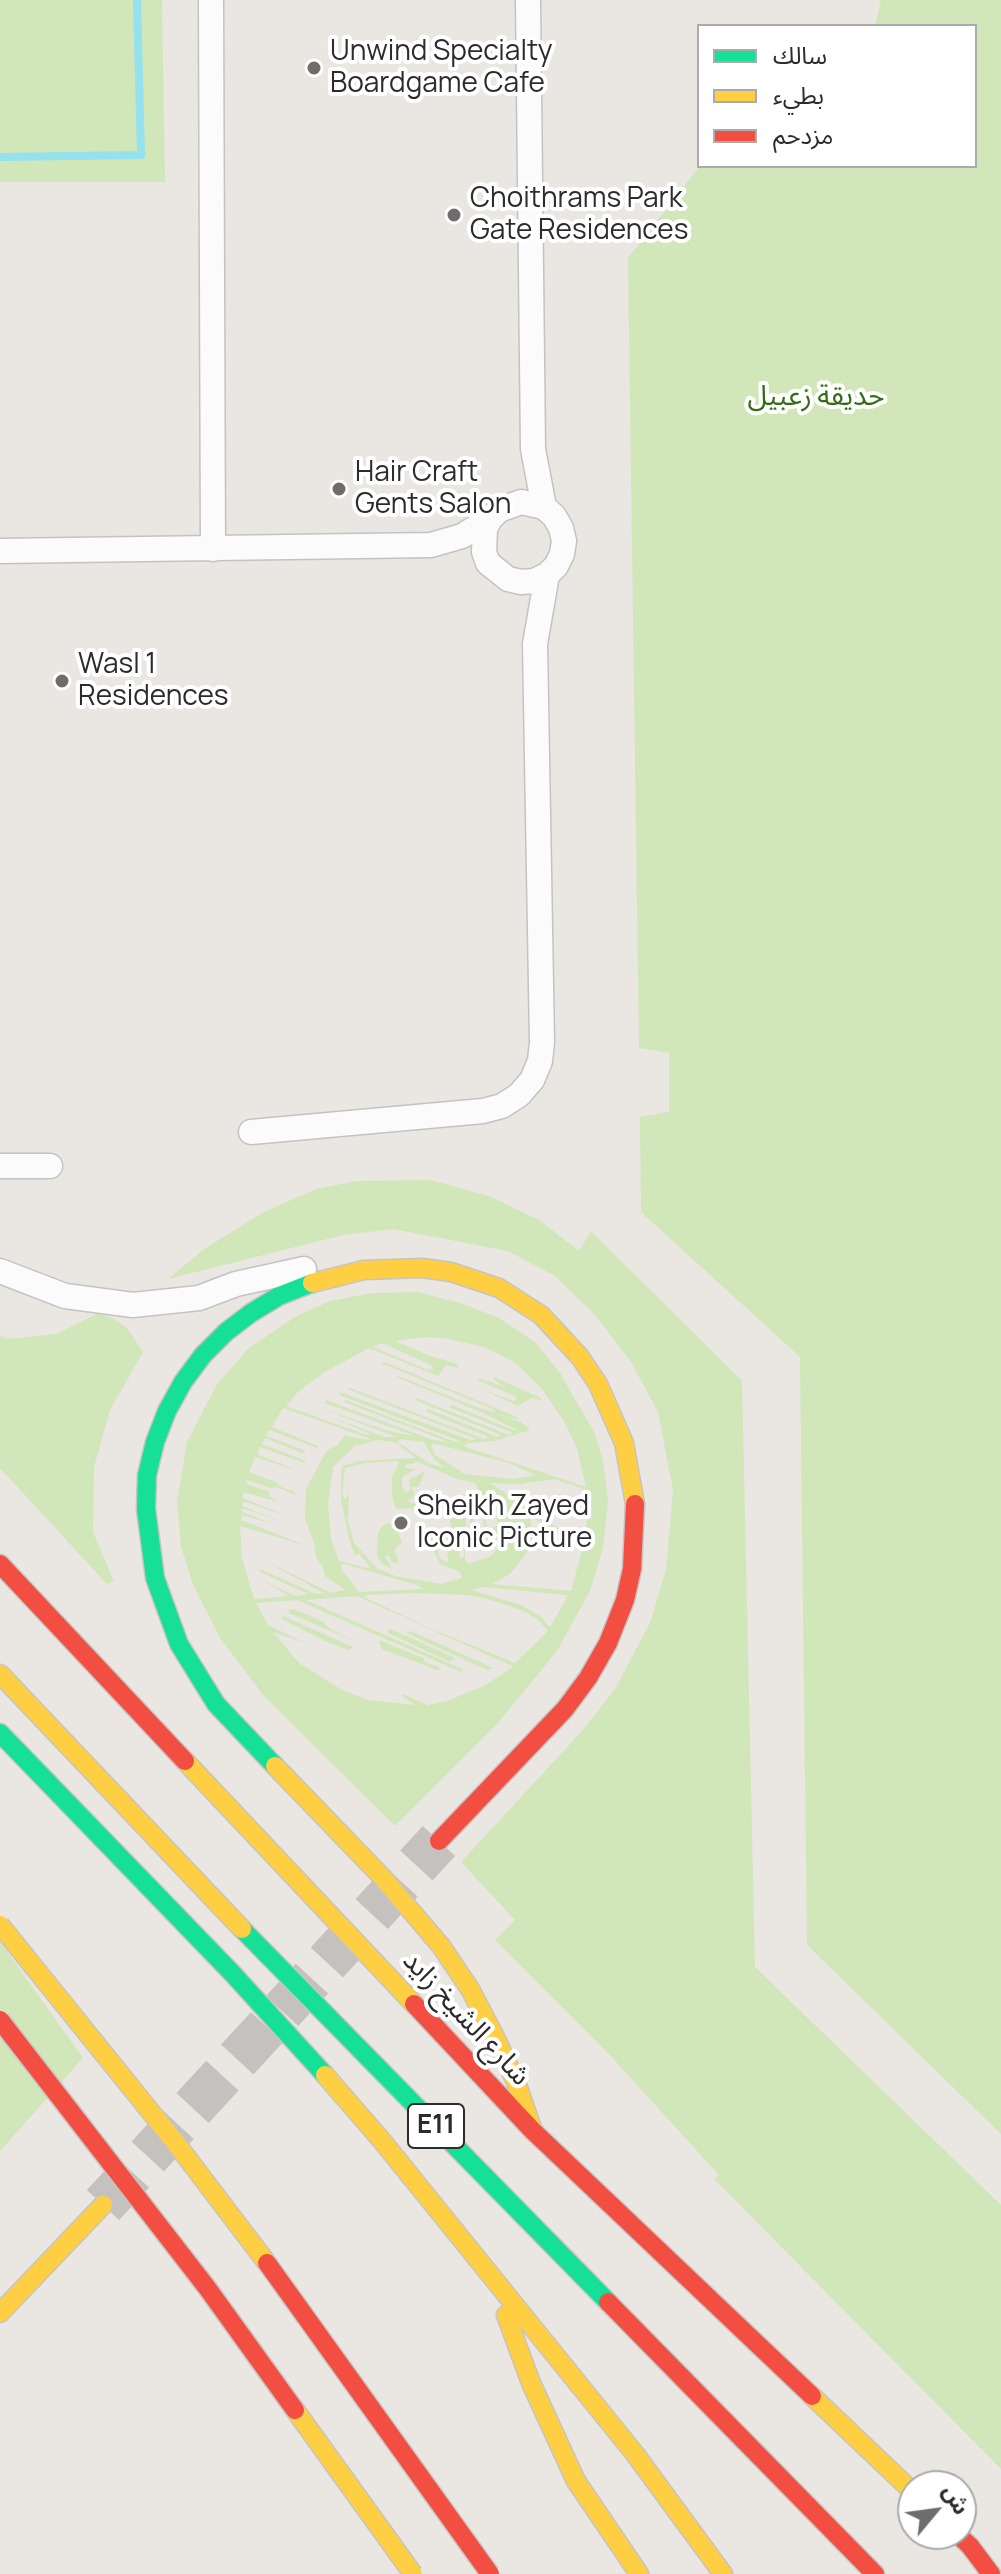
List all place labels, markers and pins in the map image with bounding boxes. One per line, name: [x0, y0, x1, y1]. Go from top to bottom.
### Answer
place label: Unwind Specialty Boardgame Cafe: [330, 35, 553, 101]
marker: Unwind Specialty Boardgame Cafe: [305, 59, 323, 77]
place label: Choithrams Park Gate Residences: [470, 182, 688, 248]
marker: Choithrams Park Gate Residences: [445, 206, 463, 224]
place label: Hair Craft Gents Salon: [355, 456, 511, 522]
marker: Hair Craft Gents Salon: [330, 480, 348, 498]
place label: Wasl 1 Residences: [78, 648, 228, 714]
marker: Wasl 1 Residences: [53, 672, 71, 690]
place label: Sheikh Zayed Iconic Picture: [417, 1490, 592, 1556]
marker: Sheikh Zayed Iconic Picture: [392, 1514, 410, 1532]

